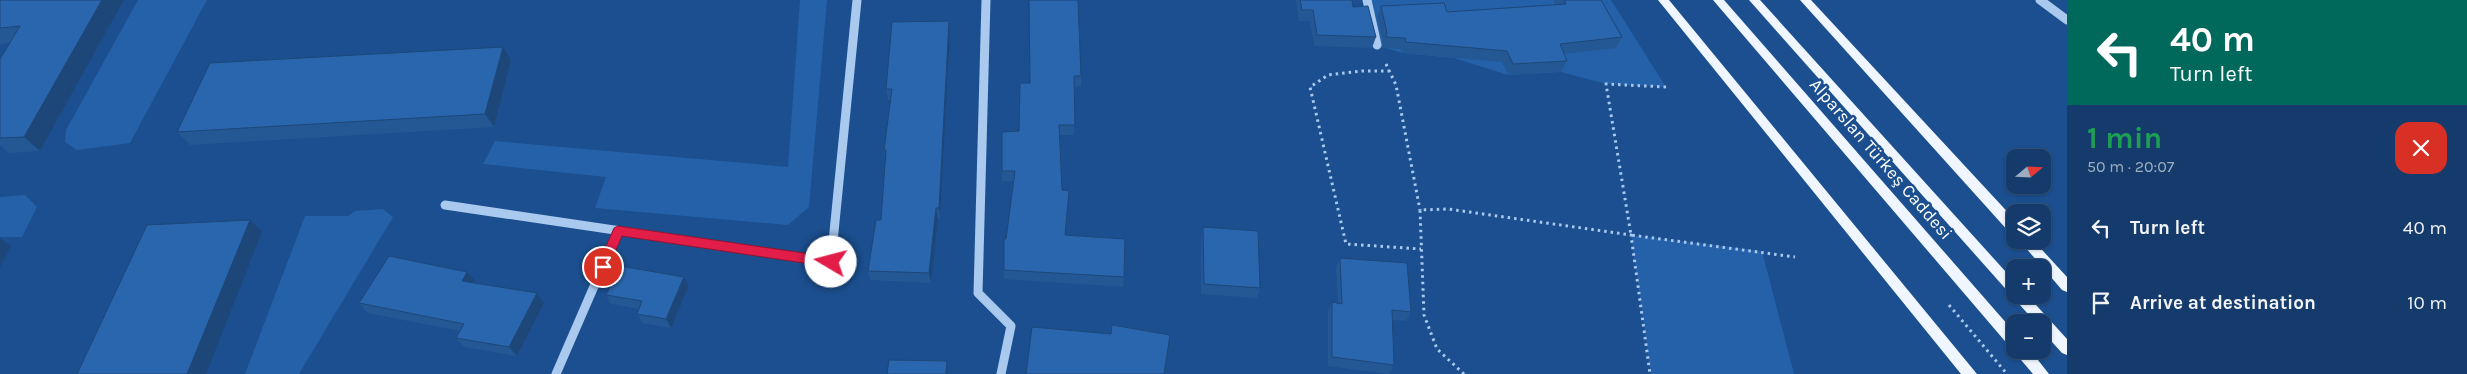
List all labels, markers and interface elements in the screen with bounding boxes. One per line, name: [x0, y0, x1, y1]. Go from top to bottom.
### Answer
text: 40 m: [2170, 19, 2255, 60]
icon: left: [2087, 20, 2152, 85]
text: Turn left: [2170, 61, 2253, 87]
street label: Alparslan Türkeş Caddesi: [1805, 74, 1957, 244]
text: 1 min: [2087, 120, 2162, 156]
button: close: [2395, 122, 2447, 174]
north arrow: [2006, 149, 2051, 194]
map controls: [2006, 149, 2051, 359]
text: 50 m · 20:07: [2087, 157, 2174, 176]
button: layers: [2006, 204, 2051, 249]
icon: left: [2087, 214, 2115, 242]
text: Turn left: [2130, 217, 2205, 239]
text: 40 m: [2403, 217, 2447, 239]
position arrow: [804, 235, 856, 287]
pin: [582, 246, 624, 288]
icon: arrive: [589, 253, 617, 281]
button: +: [2006, 259, 2051, 304]
icon: arrive: [2087, 289, 2115, 317]
text: Arrive at destination: [2130, 292, 2316, 314]
text: 10 m: [2407, 292, 2447, 314]
button: −: [2006, 314, 2051, 359]

